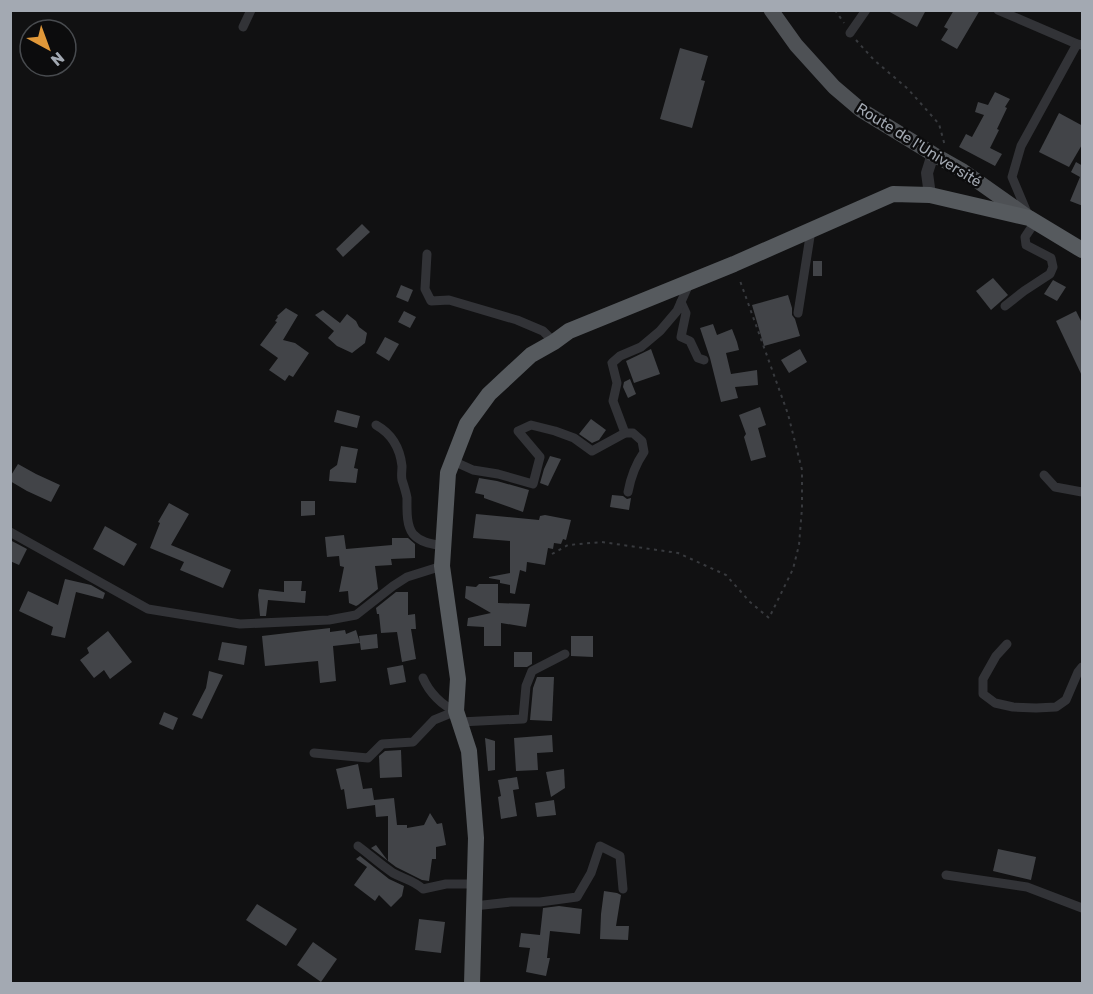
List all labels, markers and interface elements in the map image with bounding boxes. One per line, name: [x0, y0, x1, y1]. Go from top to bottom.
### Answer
north arrow: [18, 18, 78, 78]
text: N: [47, 48, 68, 70]
street label: Route de l'Université: [853, 99, 985, 191]

